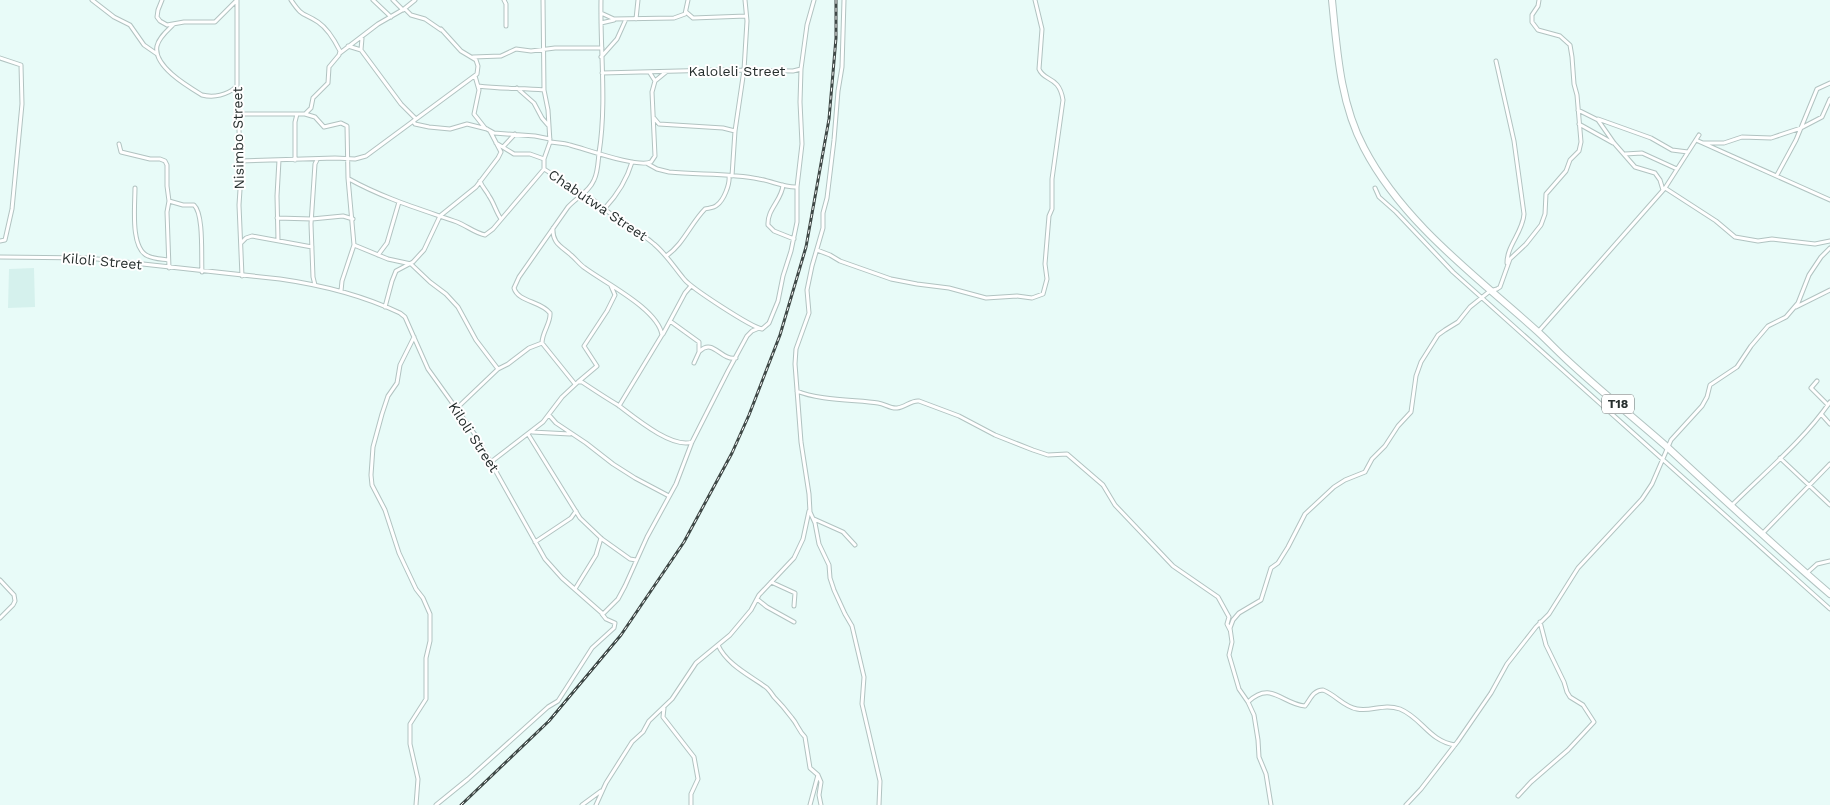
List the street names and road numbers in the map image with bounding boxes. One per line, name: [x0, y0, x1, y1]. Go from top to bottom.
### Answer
street label: Kaloleli Street: [689, 63, 786, 79]
street label: Nisimbo Street: [229, 86, 247, 189]
street label: Chabutwa Street: [546, 166, 650, 244]
street label: Kiloli Street: [61, 250, 143, 272]
road number: T18: [1602, 394, 1634, 414]
street label: Kiloli Street: [445, 399, 503, 475]

